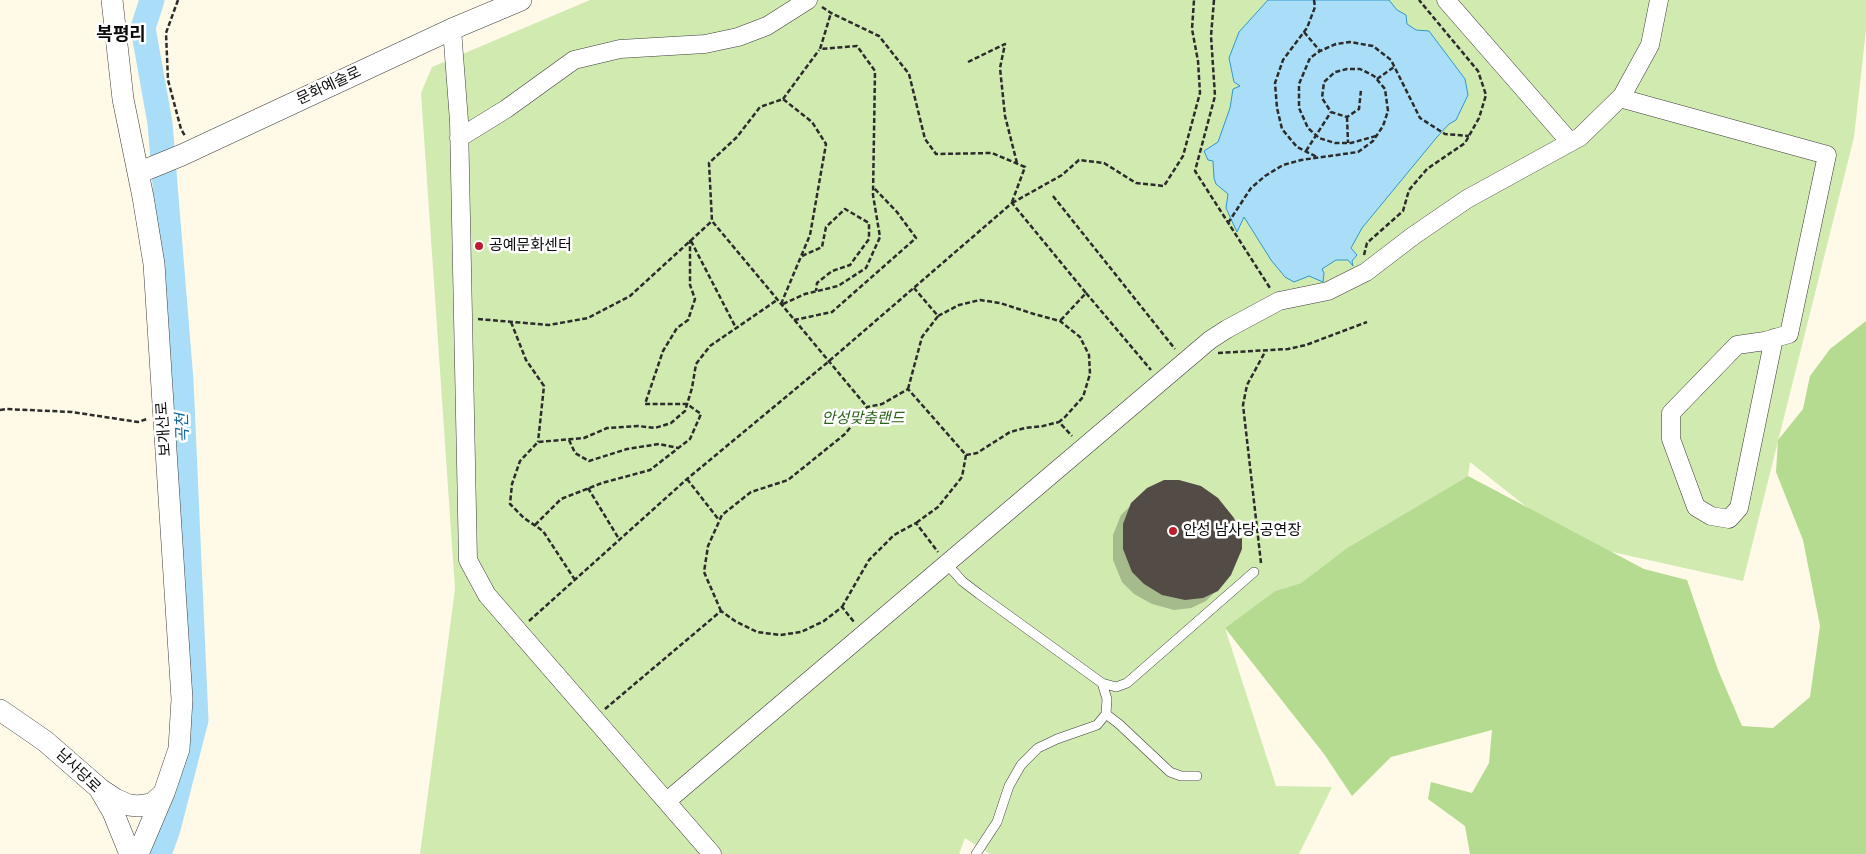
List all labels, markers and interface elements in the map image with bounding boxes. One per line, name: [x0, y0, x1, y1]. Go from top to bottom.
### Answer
district label: 복평리: [96, 24, 146, 46]
street label: 문화예술로: [294, 63, 364, 109]
place label: 공예문화센터: [489, 237, 572, 255]
marker: 공예문화센터: [473, 240, 485, 252]
street label: 보개산로: [153, 401, 175, 457]
park label: 안성맞춤랜드: [822, 410, 904, 428]
water label: 곡천: [173, 413, 193, 443]
place label: 안성 남사당 공연장: [1183, 522, 1301, 540]
marker: 안성 남사당 공연장: [1167, 525, 1179, 537]
street label: 남사당로: [52, 745, 104, 797]

